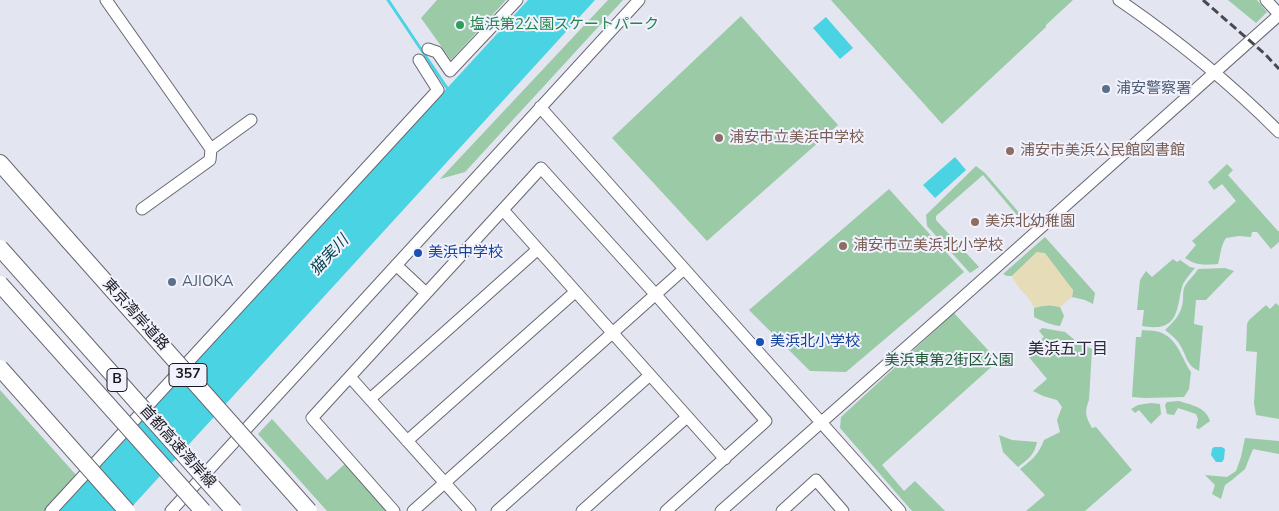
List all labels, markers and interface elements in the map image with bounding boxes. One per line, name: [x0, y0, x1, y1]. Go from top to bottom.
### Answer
place label: 塩浜第2公園スケートパーク: [470, 16, 659, 34]
marker: 塩浜第2公園スケートパーク: [454, 19, 466, 31]
place label: 浦安警察署: [1116, 80, 1191, 98]
marker: 浦安警察署: [1100, 83, 1112, 95]
place label: 浦安市立美浜中学校: [729, 129, 864, 147]
marker: 浦安市立美浜中学校: [713, 132, 725, 144]
place label: 浦安市美浜公民館図書館: [1020, 142, 1185, 160]
marker: 浦安市美浜公民館図書館: [1004, 145, 1016, 157]
place label: 美浜北幼稚園: [985, 213, 1075, 231]
marker: 美浜北幼稚園: [969, 216, 981, 228]
water label: 猫実川: [307, 232, 353, 280]
place label: 浦安市立美浜北小学校: [853, 237, 1003, 255]
marker: 浦安市立美浜北小学校: [837, 240, 849, 252]
place label: 美浜中学校: [428, 244, 503, 262]
marker: 美浜中学校: [412, 247, 424, 259]
place label: AJIOKA: [182, 273, 233, 291]
street label: 東京湾岸道路: [98, 276, 172, 354]
marker: AJIOKA: [166, 276, 178, 288]
place label: 美浜北小学校: [770, 333, 860, 351]
marker: 美浜北小学校: [754, 336, 766, 348]
district label: 美浜五丁目: [1028, 340, 1108, 360]
park label: 美浜東第2街区公園: [885, 352, 1013, 370]
road number: 357: [169, 364, 207, 386]
road number: B: [107, 368, 127, 392]
street label: 首都高速湾岸線: [135, 402, 219, 492]

